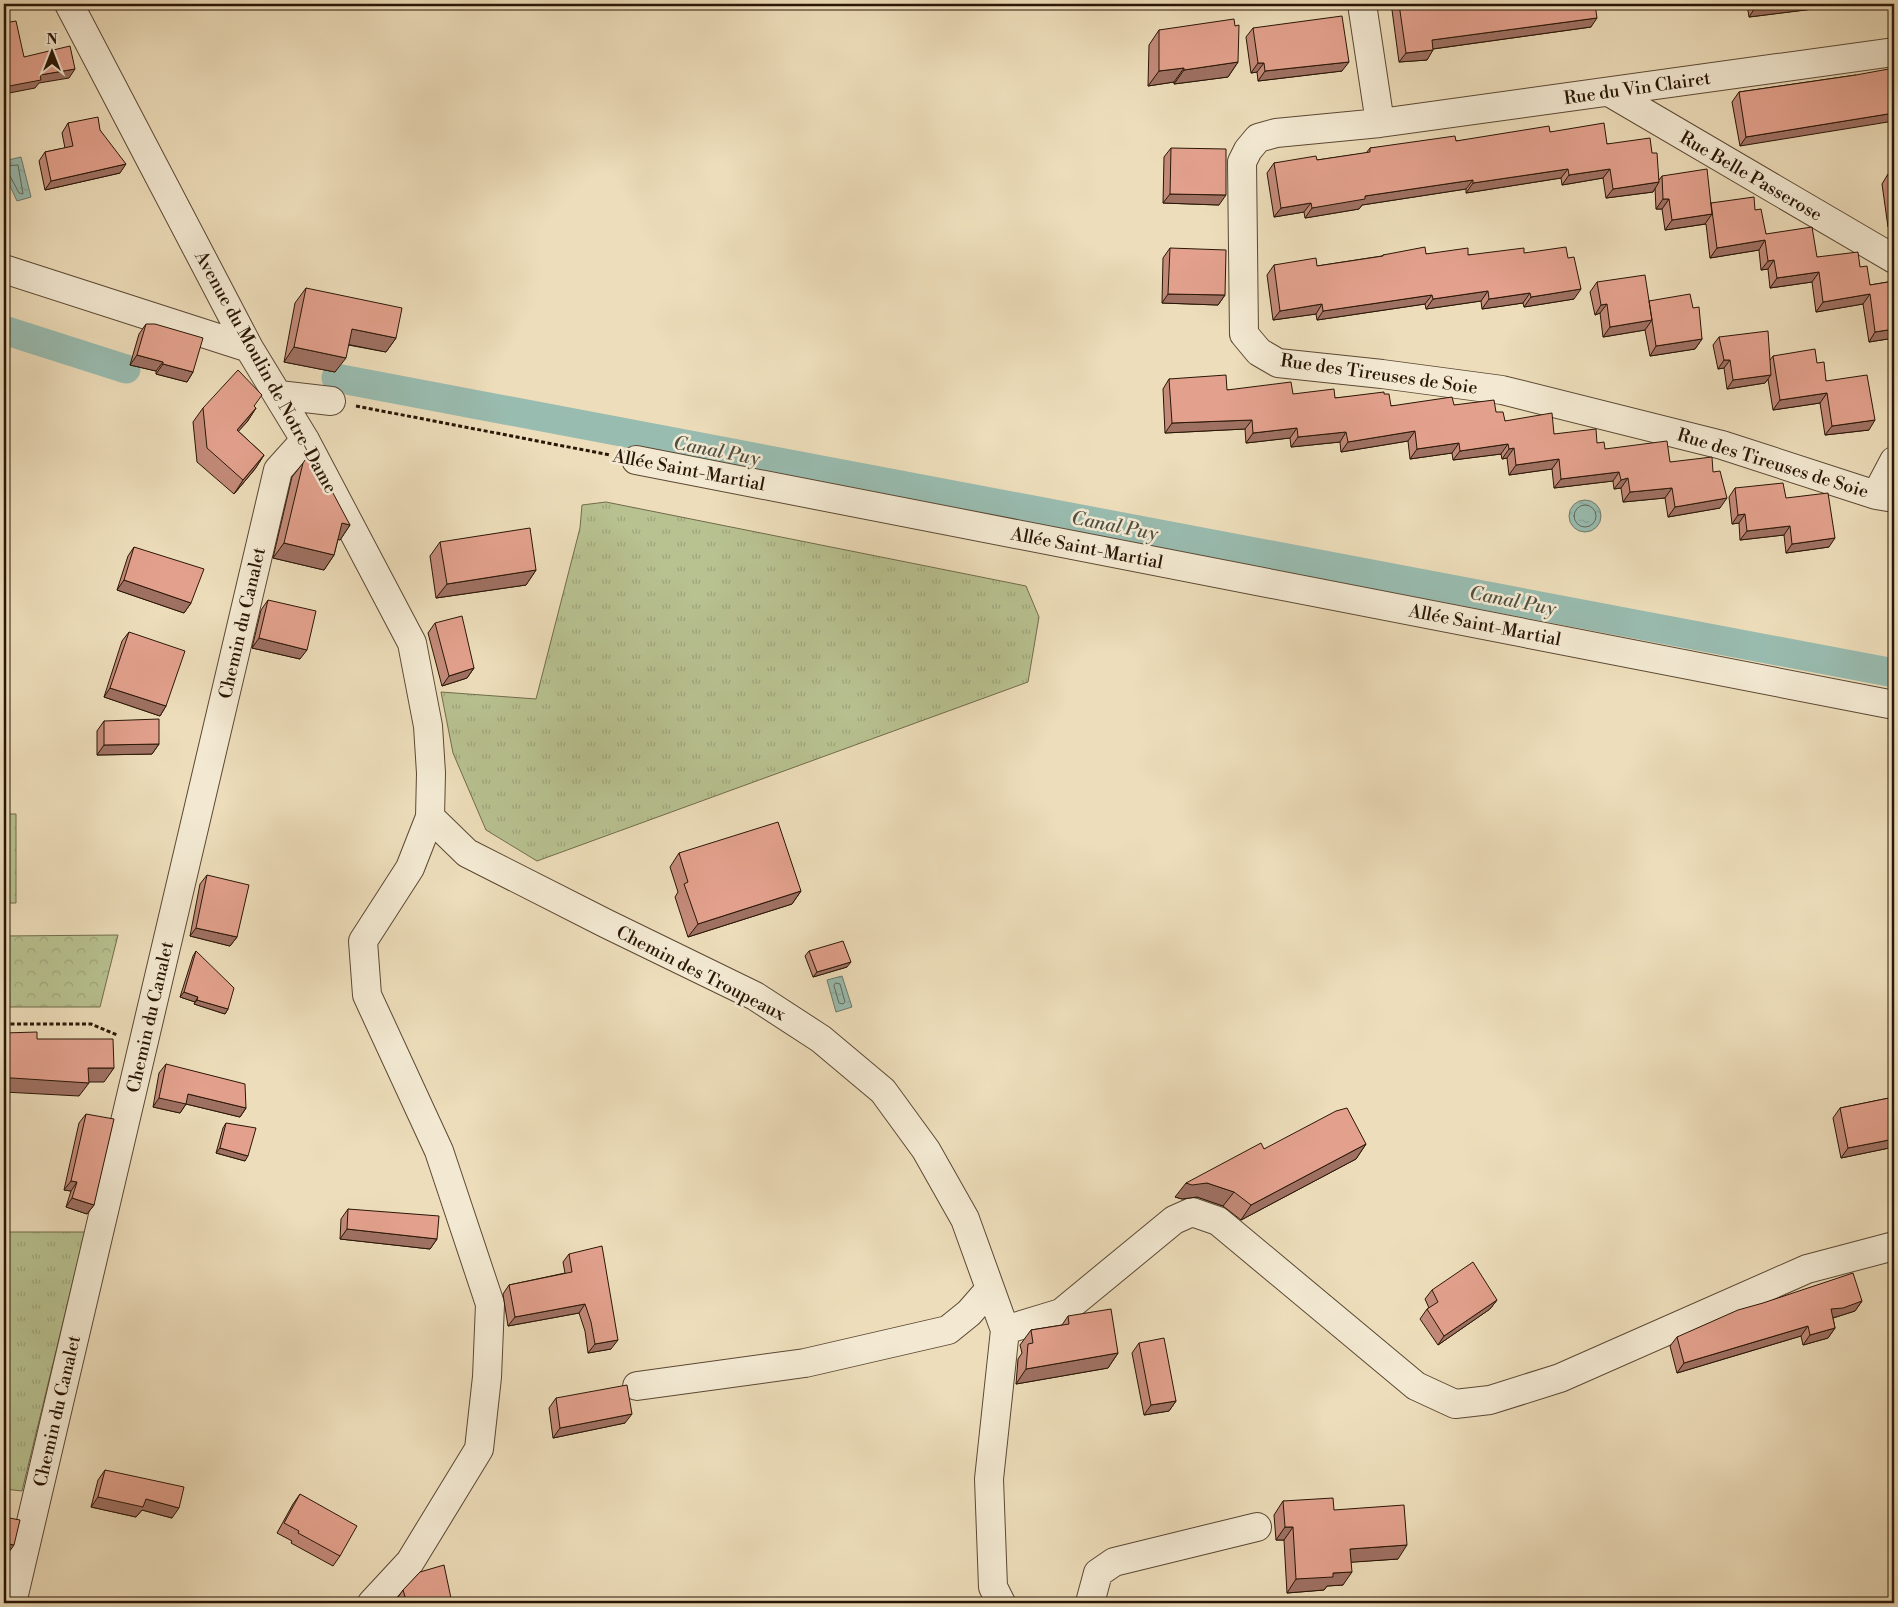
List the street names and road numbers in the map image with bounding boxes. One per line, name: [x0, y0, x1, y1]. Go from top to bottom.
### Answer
street label: Rue du Vin Clairet: [1562, 67, 1712, 110]
street label: Rue Belle Passerose: [1675, 126, 1826, 227]
street label: Avenue du Moulin de Notre-Dame: [189, 246, 342, 497]
street label: Rue des Tireuses de Soie: [1279, 349, 1479, 400]
street label: Rue des Tireuses de Soie: [1674, 423, 1871, 504]
street label: Allée Saint-Martial: [610, 444, 768, 497]
street label: Allée Saint-Martial: [1008, 522, 1166, 575]
street label: Chemin du Canalet: [214, 545, 271, 701]
street label: Allée Saint-Martial: [1406, 599, 1564, 652]
street label: Chemin des Troupeaux: [612, 921, 790, 1027]
street label: Chemin du Canalet: [122, 939, 179, 1095]
street label: Chemin du Canalet: [29, 1333, 86, 1489]

